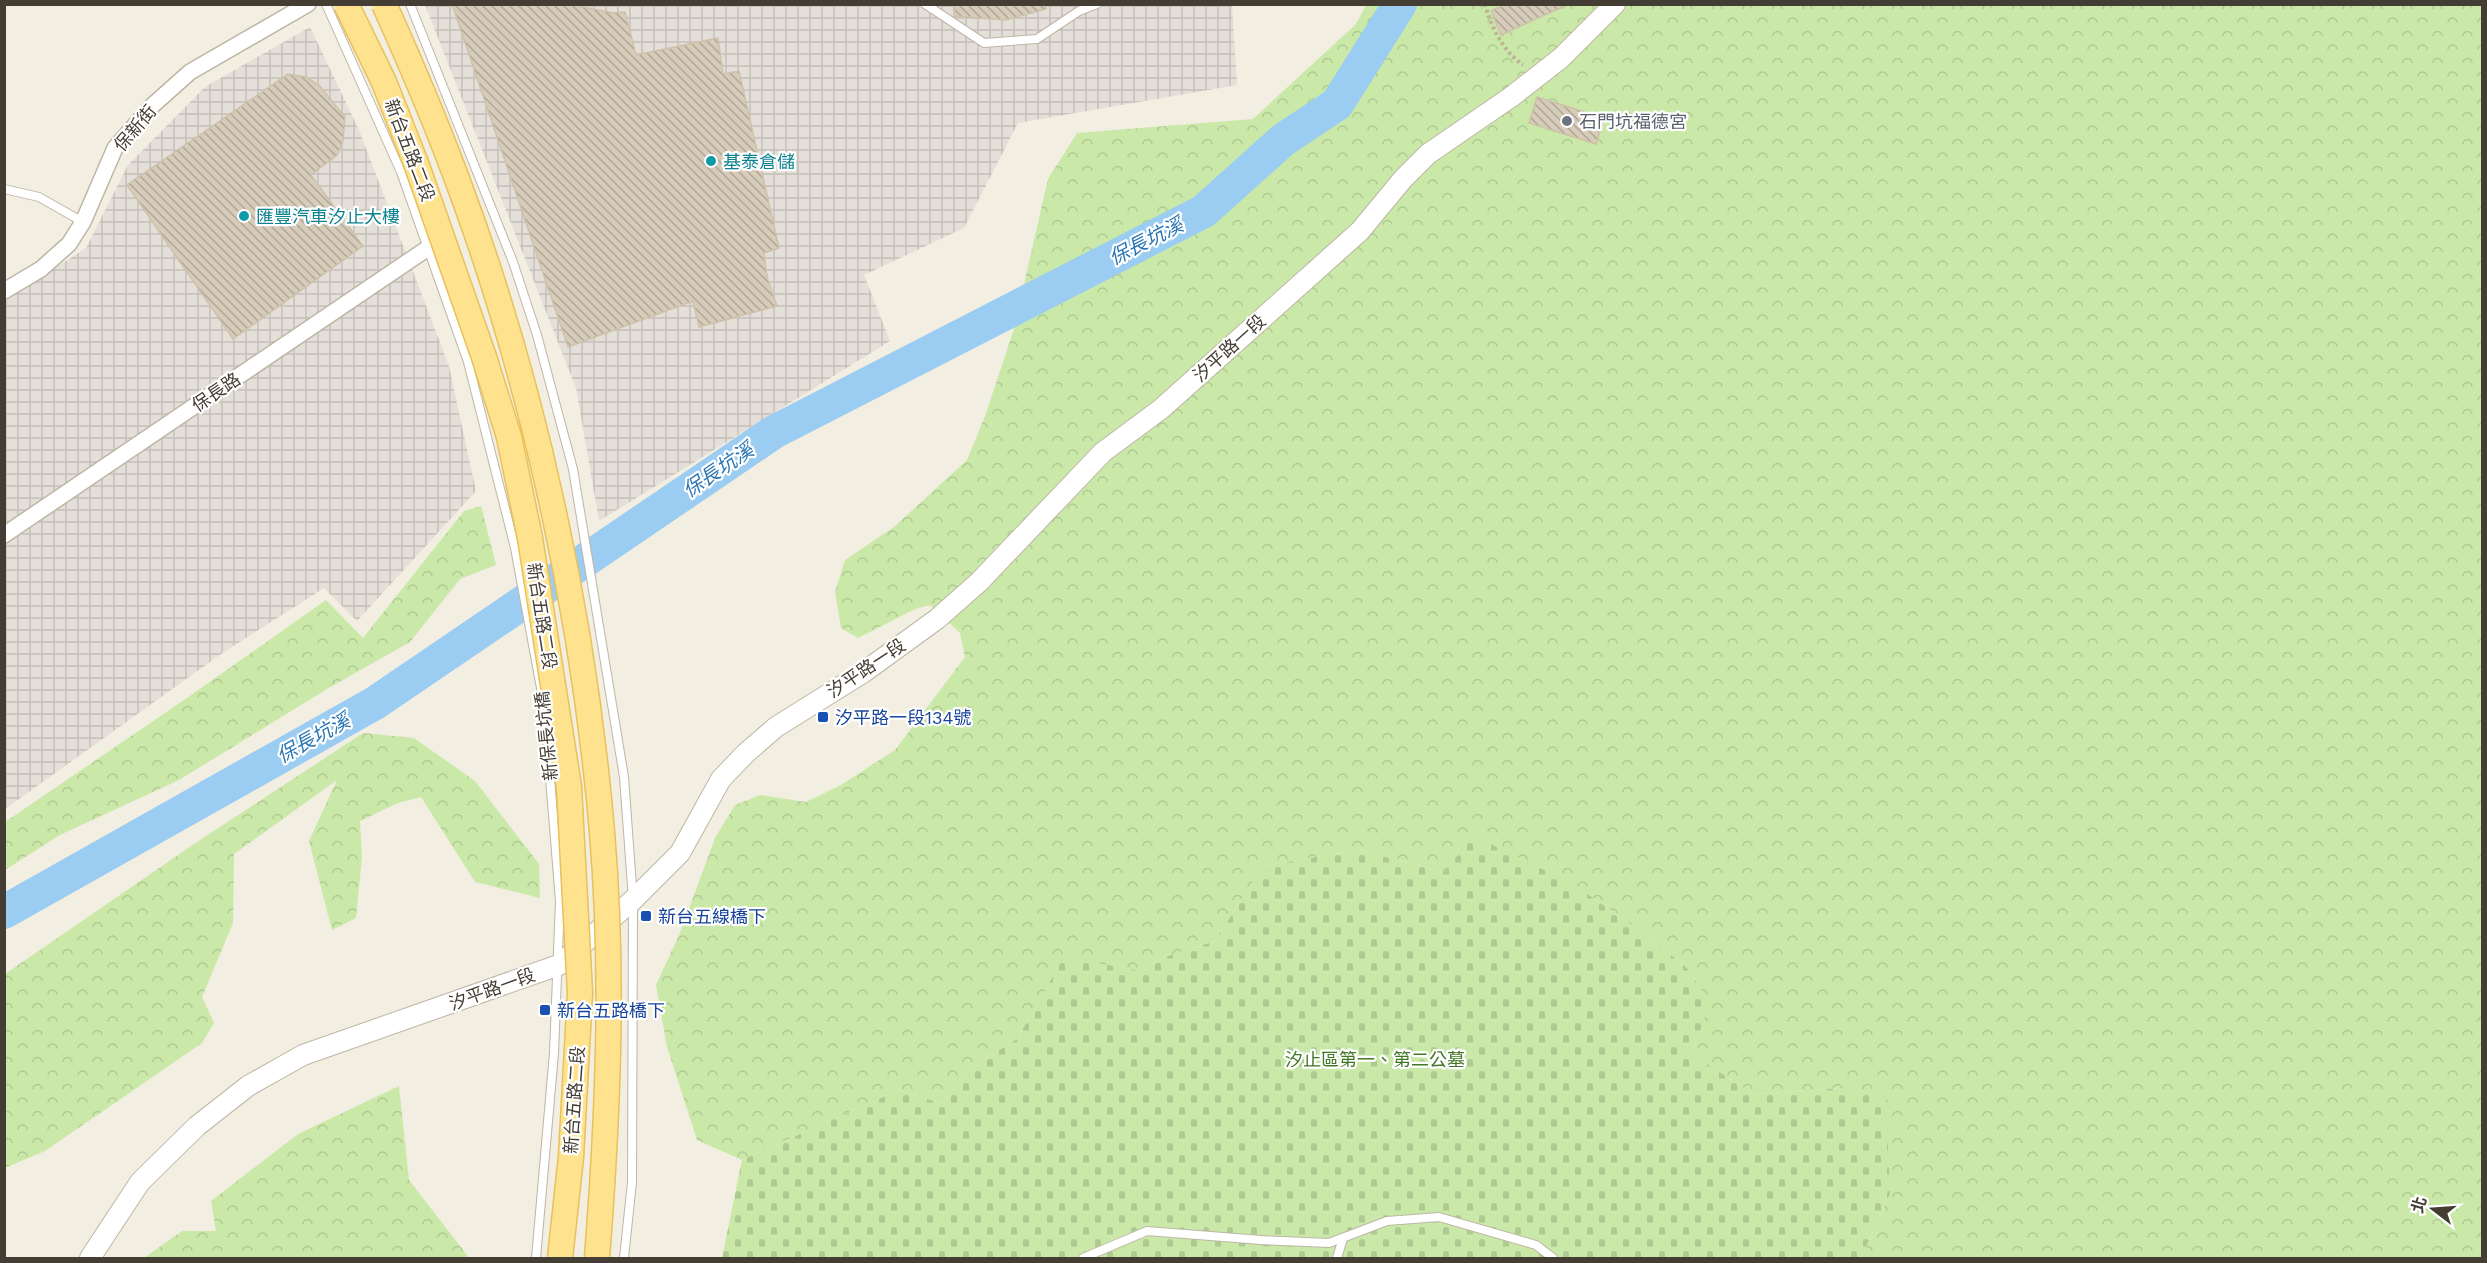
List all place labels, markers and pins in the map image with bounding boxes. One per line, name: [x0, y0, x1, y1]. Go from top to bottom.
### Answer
place label: 石門坑福德宮: [1579, 111, 1687, 132]
marker: 石門坑福德宮: [1560, 114, 1574, 128]
place label: 基泰倉儲: [723, 151, 795, 172]
marker: 基泰倉儲: [704, 154, 718, 168]
place label: 匯豐汽車汐止大樓: [256, 206, 400, 227]
marker: 匯豐汽車汐止大樓: [237, 209, 251, 223]
place label: 汐平路一段134號: [835, 707, 972, 728]
marker: 汐平路一段134號: [816, 710, 830, 724]
place label: 新台五線橋下: [658, 906, 766, 927]
marker: 新台五線橋下: [639, 909, 653, 923]
place label: 新台五路橋下: [557, 1000, 665, 1021]
marker: 新台五路橋下: [538, 1003, 552, 1017]

